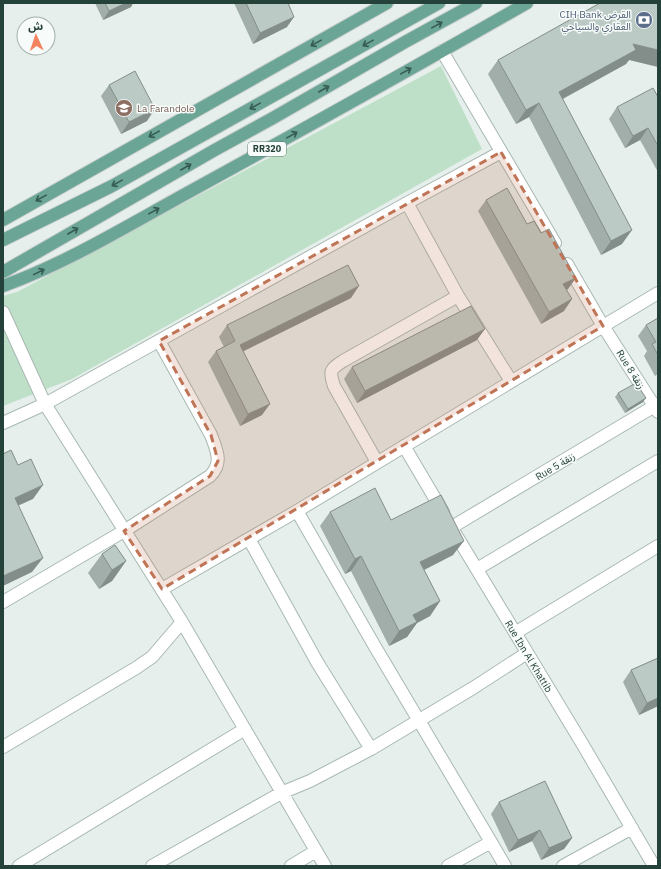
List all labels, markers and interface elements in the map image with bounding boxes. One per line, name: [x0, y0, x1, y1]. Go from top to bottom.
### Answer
place label: CIH Bank القرض العقاري والسياحي: [560, 8, 631, 34]
bank icon: CIH Bank القرض العقاري والسياحي: [634, 10, 654, 30]
north arrow: [16, 16, 56, 56]
text: ش: [28, 19, 43, 33]
one-way arrow: [430, 20, 442, 28]
one-way arrow: [310, 39, 322, 47]
one-way arrow: [362, 39, 374, 47]
one-way arrow: [400, 67, 412, 75]
one-way arrow: [318, 85, 330, 93]
school or university icon: La Farandole: [114, 98, 134, 118]
place label: La Farandole: [137, 102, 195, 115]
one-way arrow: [249, 103, 261, 110]
one-way arrow: [286, 130, 298, 138]
one-way arrow: [148, 131, 160, 139]
road number: RR320: [248, 142, 286, 156]
one-way arrow: [180, 162, 192, 170]
one-way arrow: [111, 180, 123, 187]
one-way arrow: [35, 195, 47, 203]
one-way arrow: [148, 207, 160, 214]
one-way arrow: [67, 227, 79, 235]
one-way arrow: [33, 268, 45, 275]
street label: Rue 8 زنقة: [613, 347, 648, 392]
street label: Rue 5 زنقة: [533, 449, 578, 483]
street label: Rue Ibn Al Khattib: [502, 618, 555, 695]

